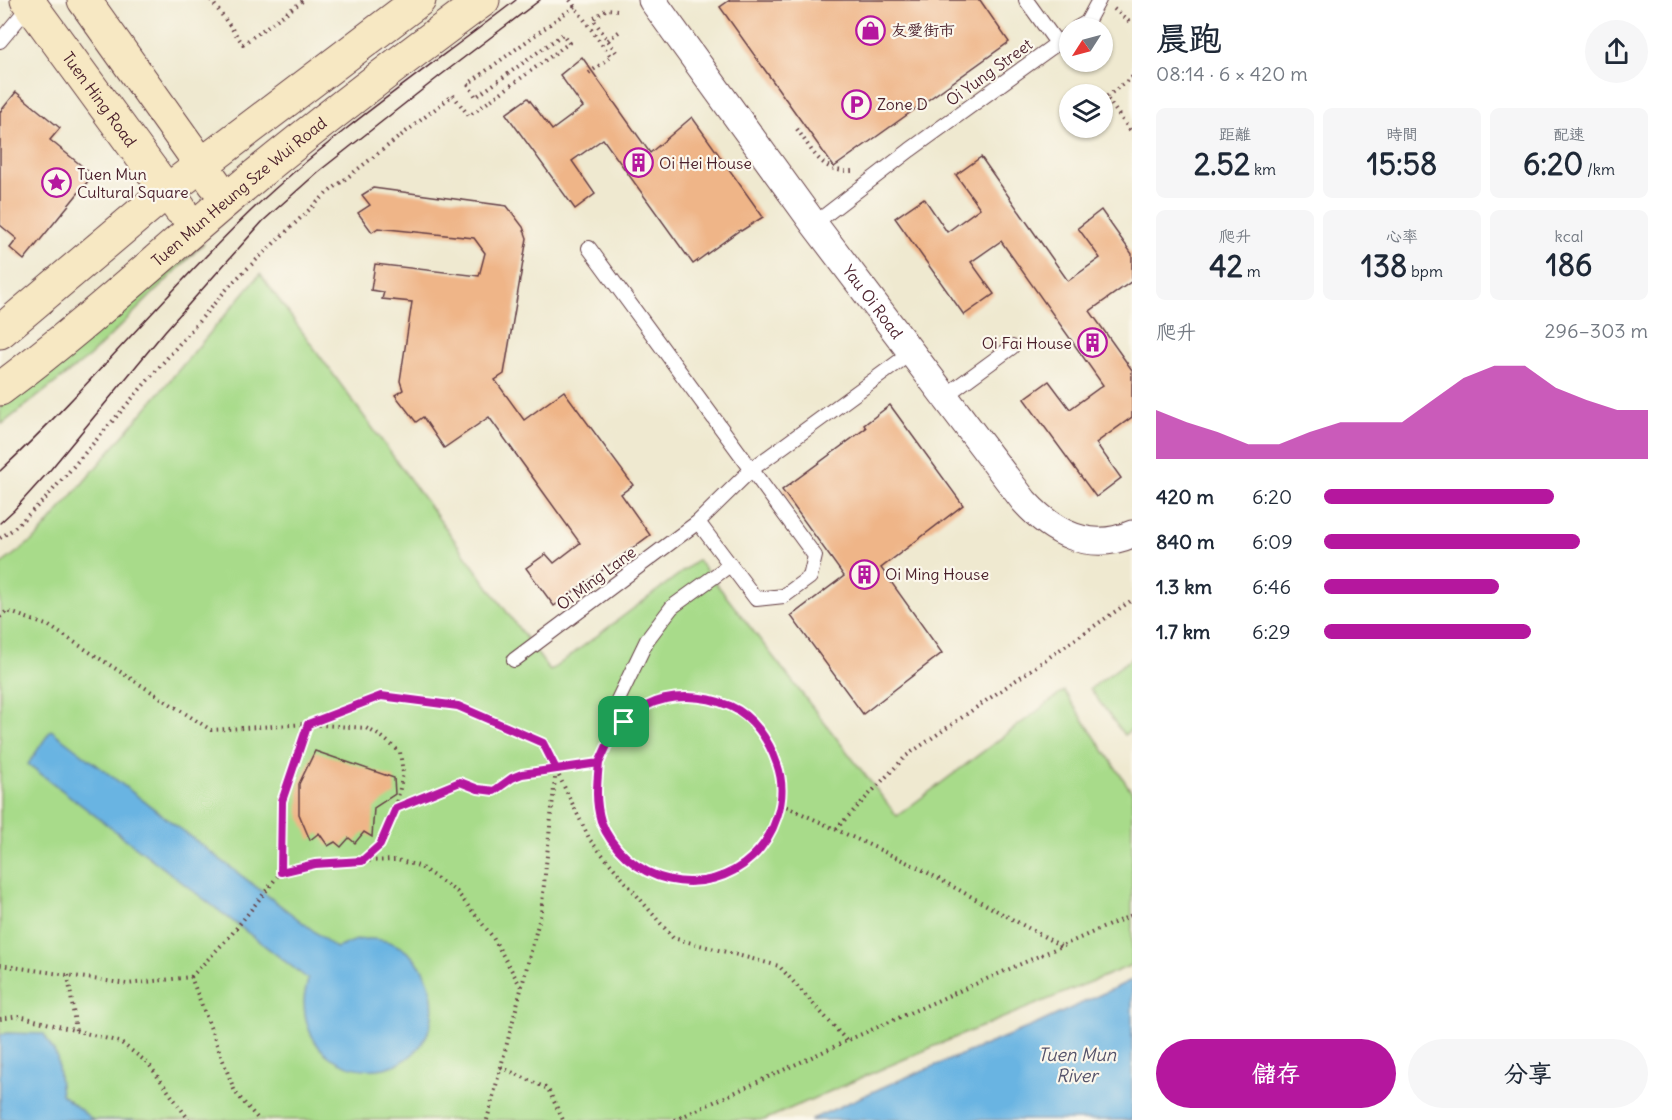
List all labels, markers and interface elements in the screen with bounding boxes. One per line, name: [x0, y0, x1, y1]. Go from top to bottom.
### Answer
shop icon: 友愛街市: [854, 14, 886, 46]
text: 晨跑: [1156, 17, 1222, 59]
north arrow: [1059, 18, 1113, 72]
map controls: [1059, 18, 1113, 138]
place label: 友愛街市: [891, 20, 955, 40]
button: share: [1585, 20, 1648, 83]
street label: Oi Yung Street: [942, 34, 1037, 110]
street label: Tuen Hing Road: [58, 48, 141, 151]
text: 08:14 · 6 × 420 m: [1156, 61, 1308, 86]
button: layers: [1059, 84, 1113, 138]
parking icon: Zone D: [840, 88, 872, 120]
place label: Zone D: [877, 94, 928, 114]
street label: Tuen Mun Heung Sze Wui Road: [147, 113, 330, 270]
text: 距離: [1219, 124, 1251, 144]
text: 時間: [1386, 124, 1418, 144]
text: 配速: [1553, 124, 1585, 144]
text: 2.52: [1194, 145, 1250, 183]
text: 15:58: [1367, 145, 1437, 183]
text: 6:20: [1523, 145, 1583, 183]
building icon: Oi Hei House: [622, 147, 654, 179]
place label: Oi Hei House: [659, 153, 752, 173]
text: km: [1250, 159, 1276, 179]
text: /km: [1583, 159, 1615, 179]
place label: Tuen Mun Cultural Square: [77, 164, 189, 202]
place icon: Tuen Mun Cultural Square: [40, 167, 72, 199]
text: 爬升: [1219, 226, 1251, 246]
text: 心率: [1386, 226, 1418, 246]
text: kcal: [1555, 226, 1583, 246]
text: 186: [1546, 246, 1592, 284]
text: 42: [1209, 247, 1243, 285]
text: 138: [1361, 247, 1407, 285]
street label: Yau Oi Road: [839, 261, 907, 343]
text: m: [1243, 261, 1261, 281]
text: bpm: [1407, 261, 1443, 281]
text: 296–303 m: [1544, 318, 1648, 343]
text: 爬升: [1156, 319, 1196, 344]
building icon: Oi Fai House: [1077, 327, 1109, 359]
place label: Oi Fai House: [982, 333, 1072, 353]
text: 420 m: [1156, 484, 1214, 509]
text: 6:20: [1252, 484, 1292, 509]
text: 840 m: [1156, 529, 1215, 554]
text: 6:09: [1252, 529, 1293, 554]
street label: Oi Ming Lane: [552, 542, 640, 614]
building icon: Oi Ming House: [848, 558, 880, 590]
place label: Oi Ming House: [885, 564, 989, 584]
text: 1.3 km: [1156, 574, 1212, 599]
text: 6:46: [1252, 574, 1291, 599]
text: 1.7 km: [1156, 619, 1210, 644]
text: 6:29: [1252, 619, 1291, 644]
pin: [598, 696, 649, 747]
icon: arrive: [607, 705, 640, 738]
button: 儲存: [1156, 1039, 1396, 1108]
button: 分享: [1408, 1039, 1648, 1108]
water label: Tuen Mun River: [1038, 1043, 1117, 1087]

